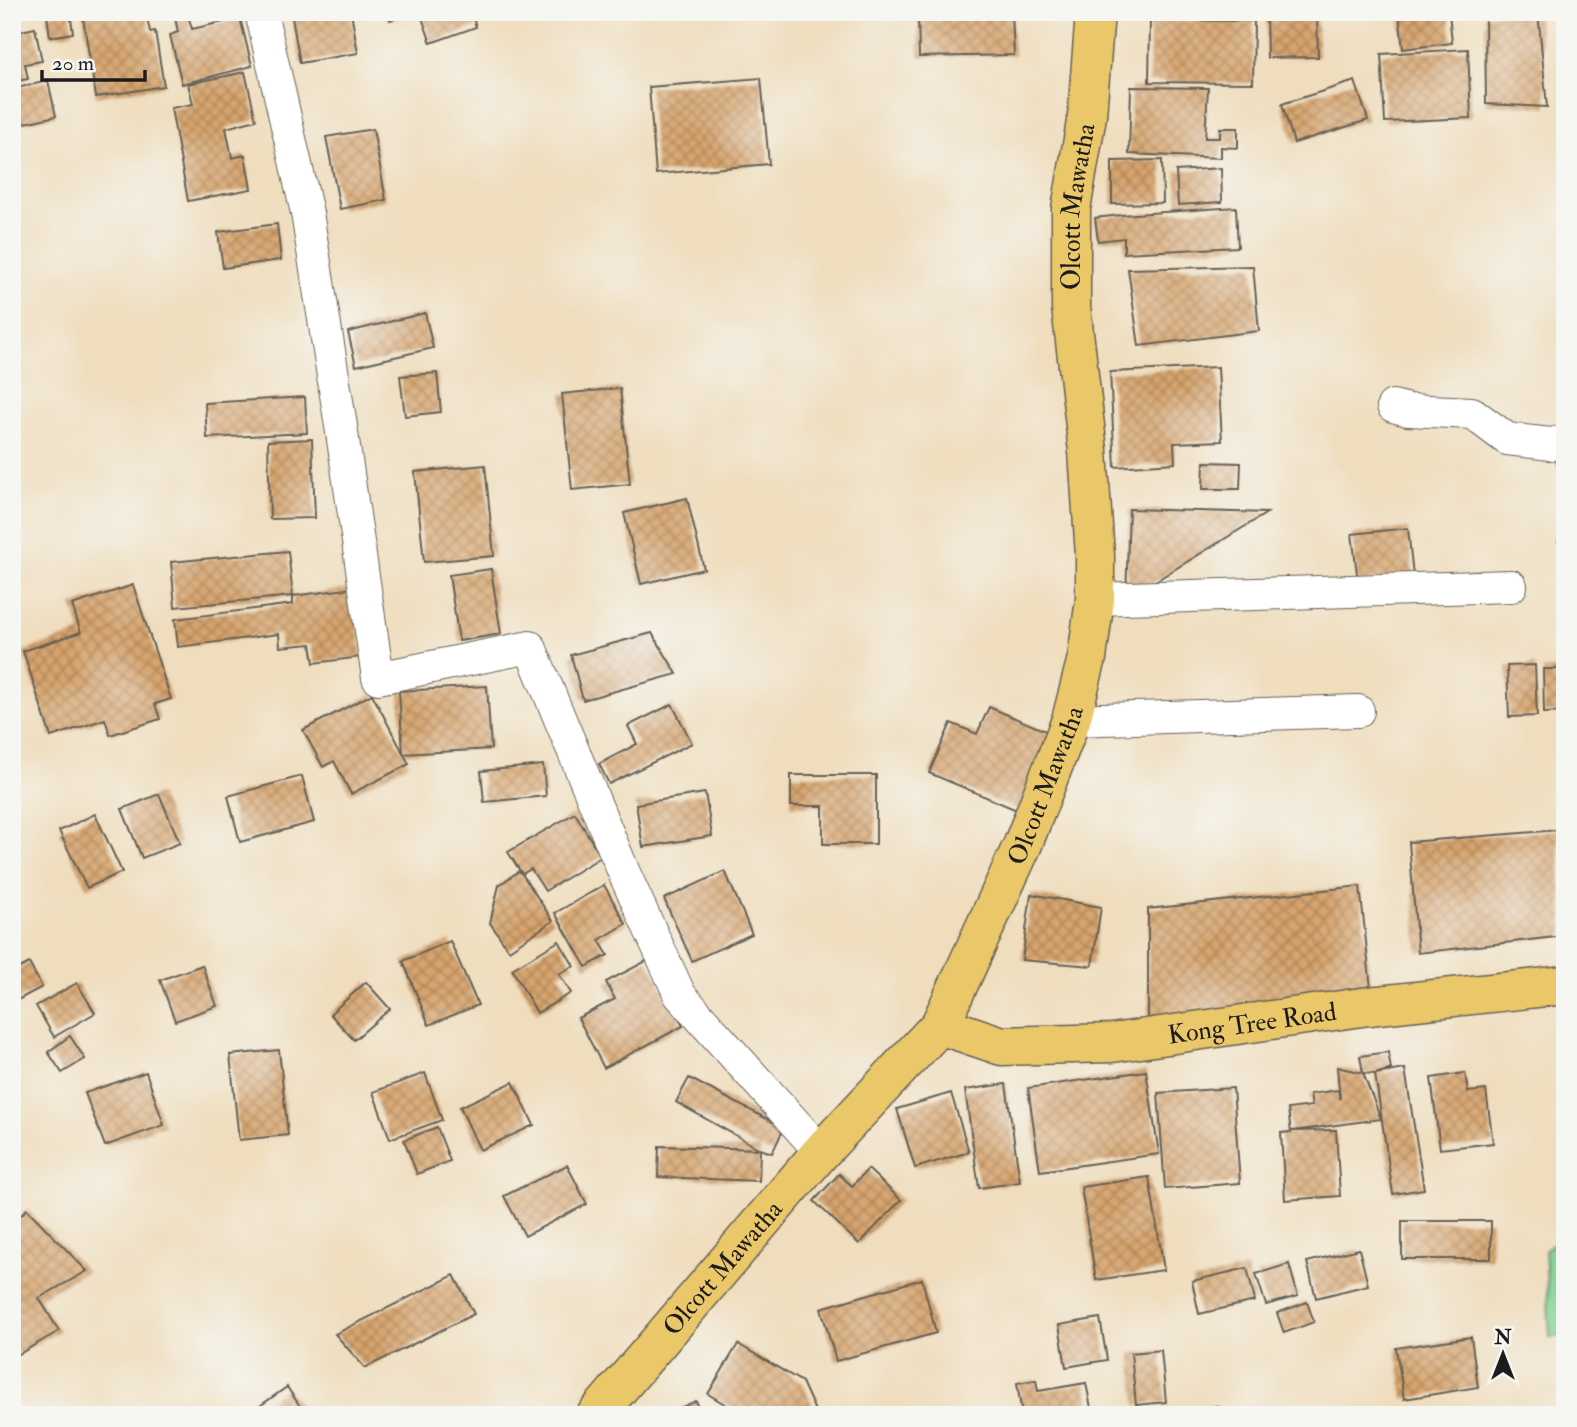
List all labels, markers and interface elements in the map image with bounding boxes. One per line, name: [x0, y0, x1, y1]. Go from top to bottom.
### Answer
scale bar: [42, 38, 145, 82]
text: 20 m: [52, 50, 94, 77]
street label: Olcott Mawatha: [1055, 121, 1103, 290]
street label: Olcott Mawatha: [1001, 703, 1091, 870]
street label: Kong Tree Road: [1166, 996, 1339, 1052]
street label: Olcott Mawatha: [656, 1194, 790, 1342]
north arrow: [1468, 1318, 1538, 1388]
text: N: [1493, 1326, 1512, 1350]

